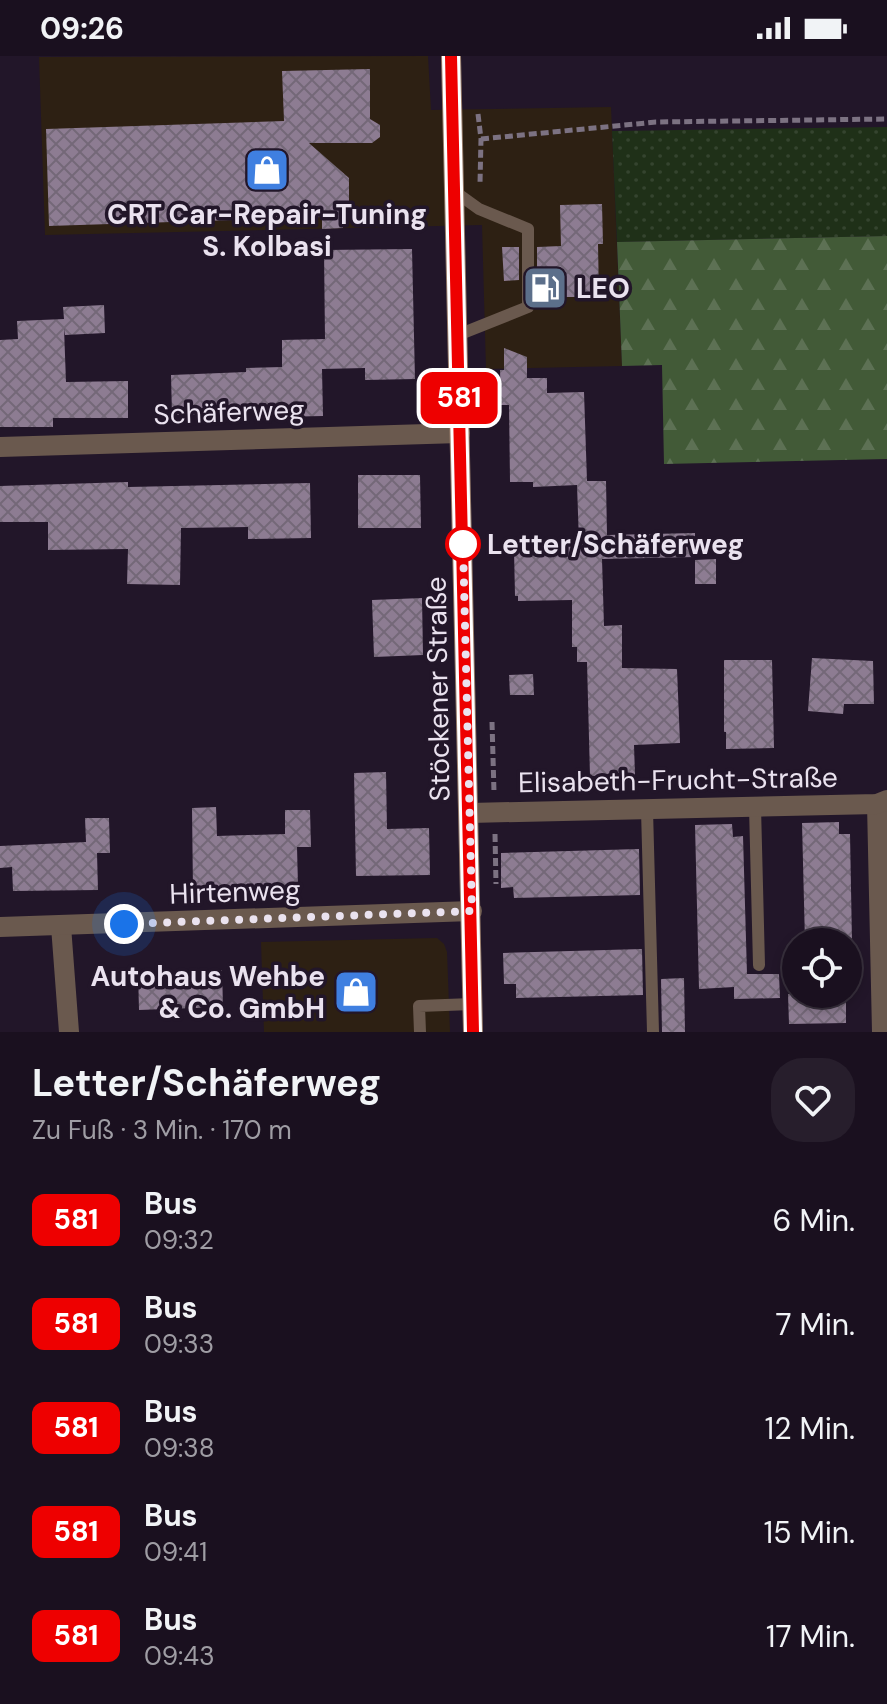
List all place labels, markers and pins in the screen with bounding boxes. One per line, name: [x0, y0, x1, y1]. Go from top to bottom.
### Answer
shop icon: CRT Car-Repair-Tuning S. Kolbasi: [243, 146, 291, 194]
place label: CRT Car-Repair-Tuning S. Kolbasi: [107, 196, 427, 265]
fuel station icon: LEO: [521, 264, 569, 312]
place label: LEO: [576, 270, 630, 307]
place label: Letter/Schäferweg: [487, 526, 744, 563]
marker: Letter/Schäferweg: [446, 527, 480, 561]
place label: Autohaus Wehbe & Co. GmbH: [91, 958, 325, 1027]
shop icon: Autohaus Wehbe & Co. GmbH: [332, 968, 380, 1016]

